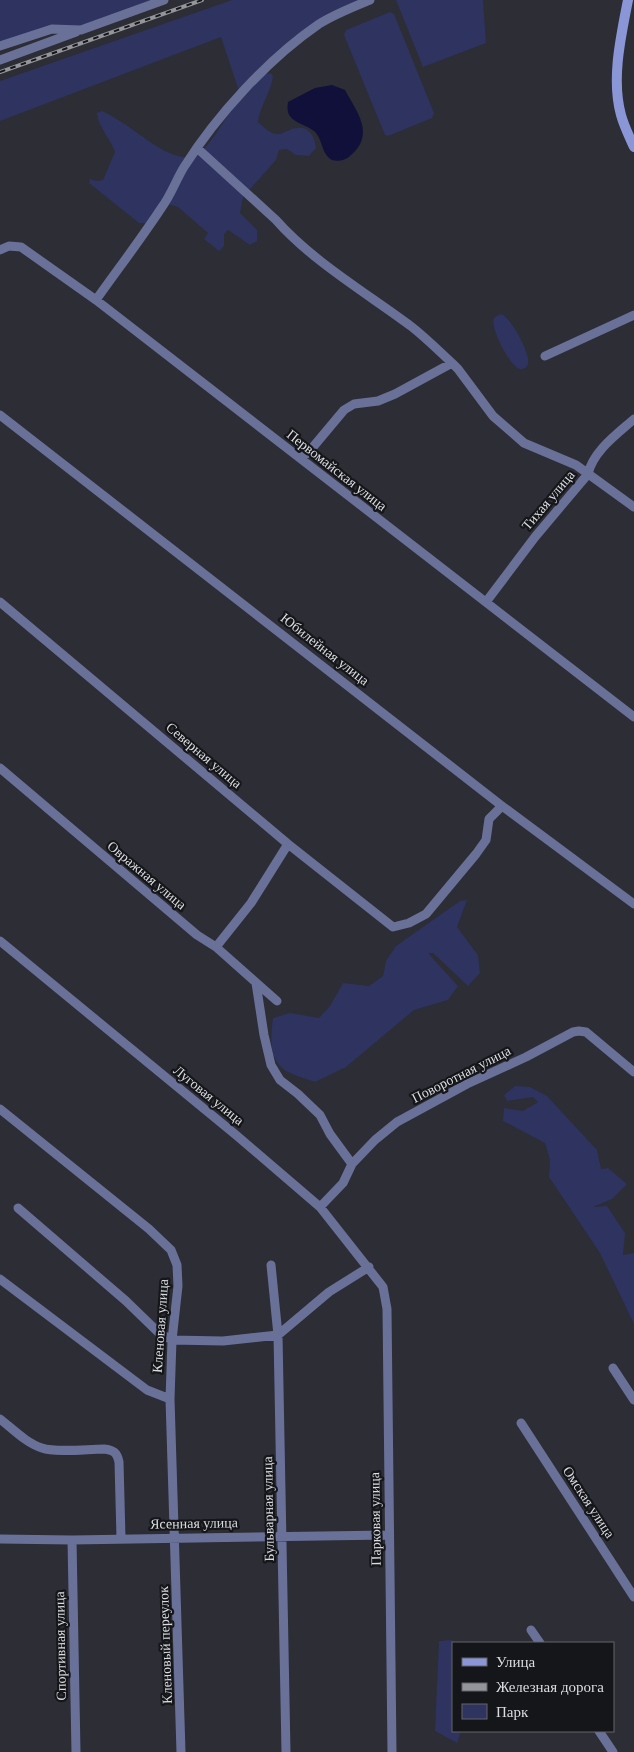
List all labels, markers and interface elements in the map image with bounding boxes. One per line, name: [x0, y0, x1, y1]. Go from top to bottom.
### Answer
street label: Первомайская улица: [284, 427, 390, 515]
street label: Тихая улица: [519, 467, 578, 533]
street label: Юбилейная улица: [278, 610, 372, 689]
street label: Северная улица: [163, 720, 245, 792]
street label: Овражная улица: [104, 838, 190, 913]
street label: Поворотная улица: [409, 1043, 514, 1106]
street label: Луговая улица: [171, 1063, 247, 1129]
street label: Кленовая улица: [150, 1278, 171, 1374]
street label: Бульварная улица: [260, 1455, 277, 1562]
street label: Омская улица: [560, 1464, 618, 1542]
street label: Парковая улица: [367, 1471, 384, 1566]
street label: Ясенная улица: [150, 1515, 239, 1532]
street label: Кленовый переулок: [156, 1586, 175, 1704]
street label: Спортивная улица: [52, 1591, 69, 1701]
legend: [452, 1642, 614, 1732]
text: Улица: [496, 1654, 535, 1670]
text: Железная дорога: [496, 1679, 604, 1695]
text: Парк: [496, 1704, 529, 1720]

